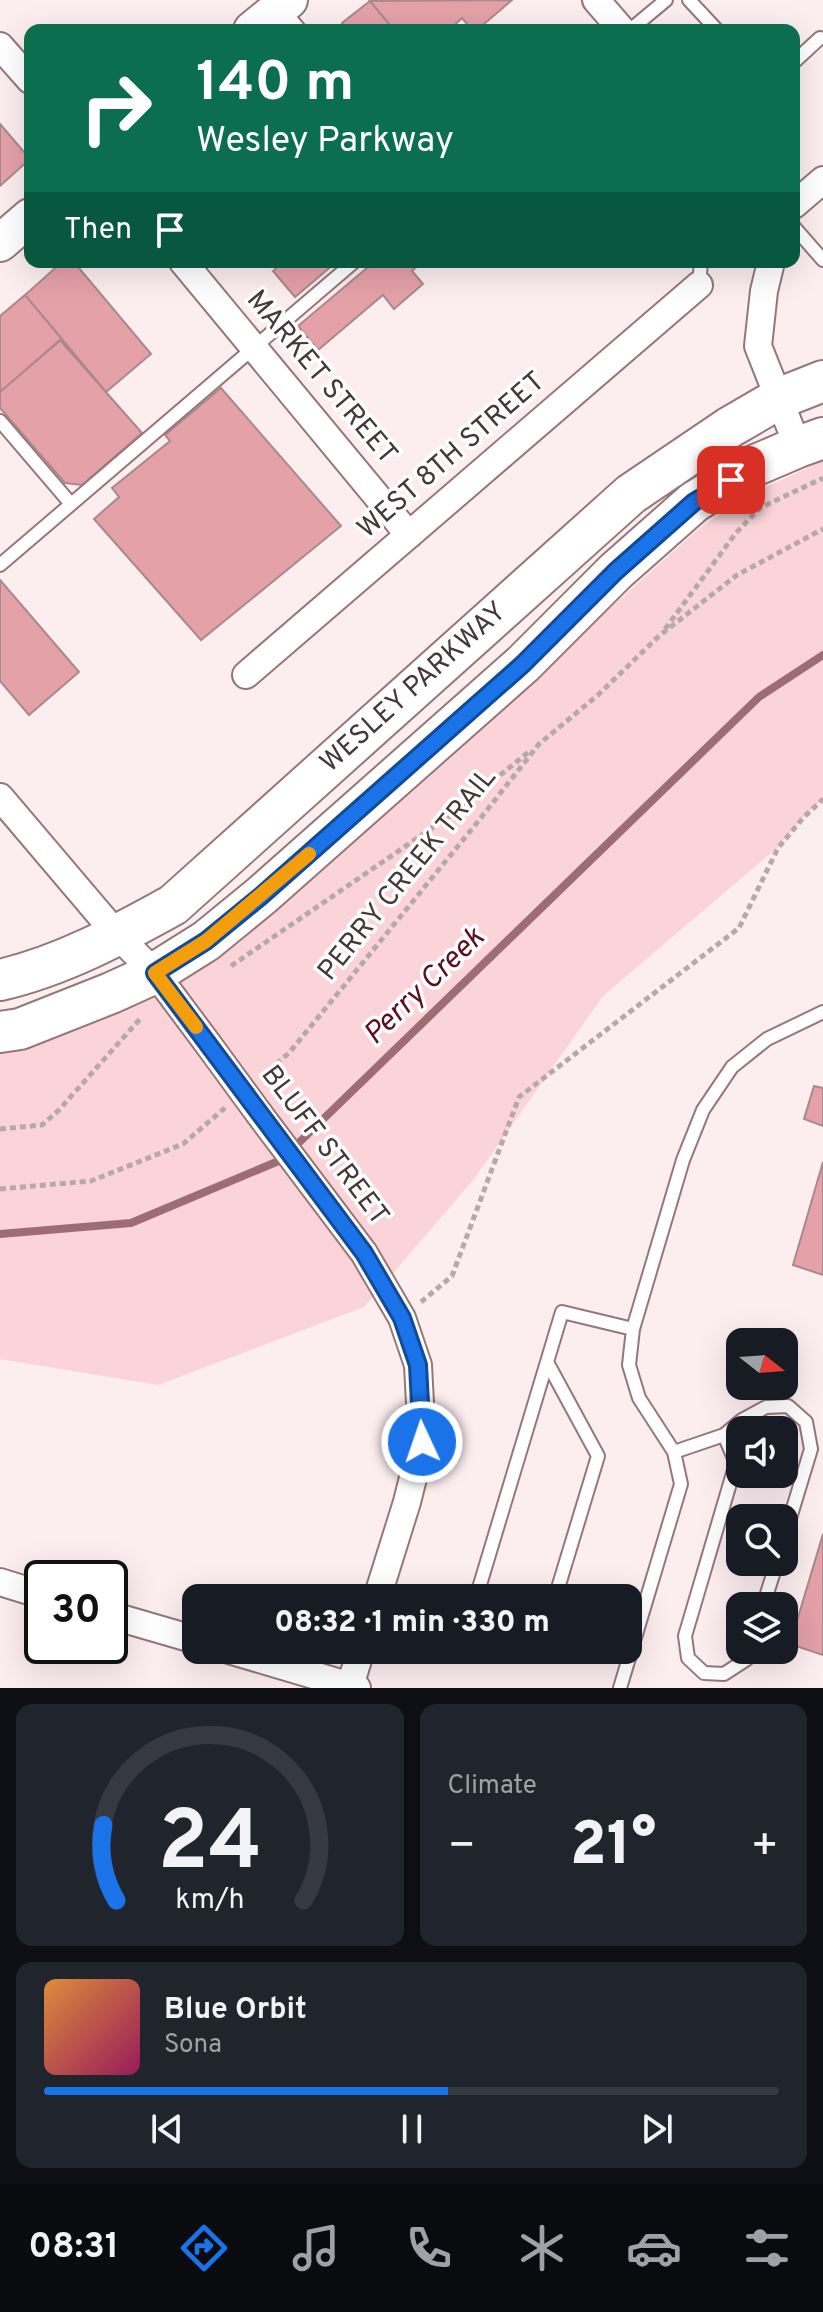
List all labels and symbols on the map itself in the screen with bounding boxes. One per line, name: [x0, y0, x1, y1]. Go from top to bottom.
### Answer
street label: MARKET STREET: [238, 283, 404, 473]
street label: WEST 8TH STREET: [351, 365, 553, 547]
pin: [697, 446, 765, 514]
street label: WESLEY PARKWAY: [313, 595, 515, 781]
street label: PERRY CREEK TRAIL: [311, 761, 505, 989]
water label: Perry Creek: [357, 920, 494, 1054]
street label: BLUFF STREET: [252, 1059, 396, 1233]
north arrow: [726, 1328, 798, 1400]
position arrow: [380, 1400, 464, 1484]
speed limit sign: 30: [24, 1560, 128, 1664]

